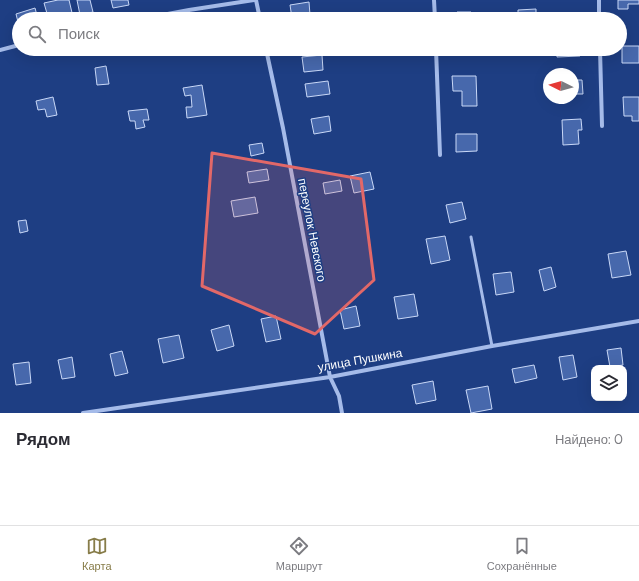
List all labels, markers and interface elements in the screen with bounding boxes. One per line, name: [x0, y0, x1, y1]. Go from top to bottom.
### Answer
search box: [12, 12, 627, 56]
icon: search: [26, 23, 48, 45]
text: Поиск: [58, 24, 100, 44]
north arrow: [543, 68, 579, 104]
street label: переулок Невского: [294, 177, 330, 283]
street label: улица Пушкина: [316, 345, 404, 375]
map controls: [591, 365, 627, 401]
button: layers: [591, 365, 627, 401]
text: Рядом: [16, 428, 71, 450]
text: Найдено: 0: [555, 431, 623, 448]
tab: Карта: [82, 535, 112, 573]
tab: Маршрут: [276, 535, 323, 573]
tab: Сохранённые: [487, 535, 557, 573]

